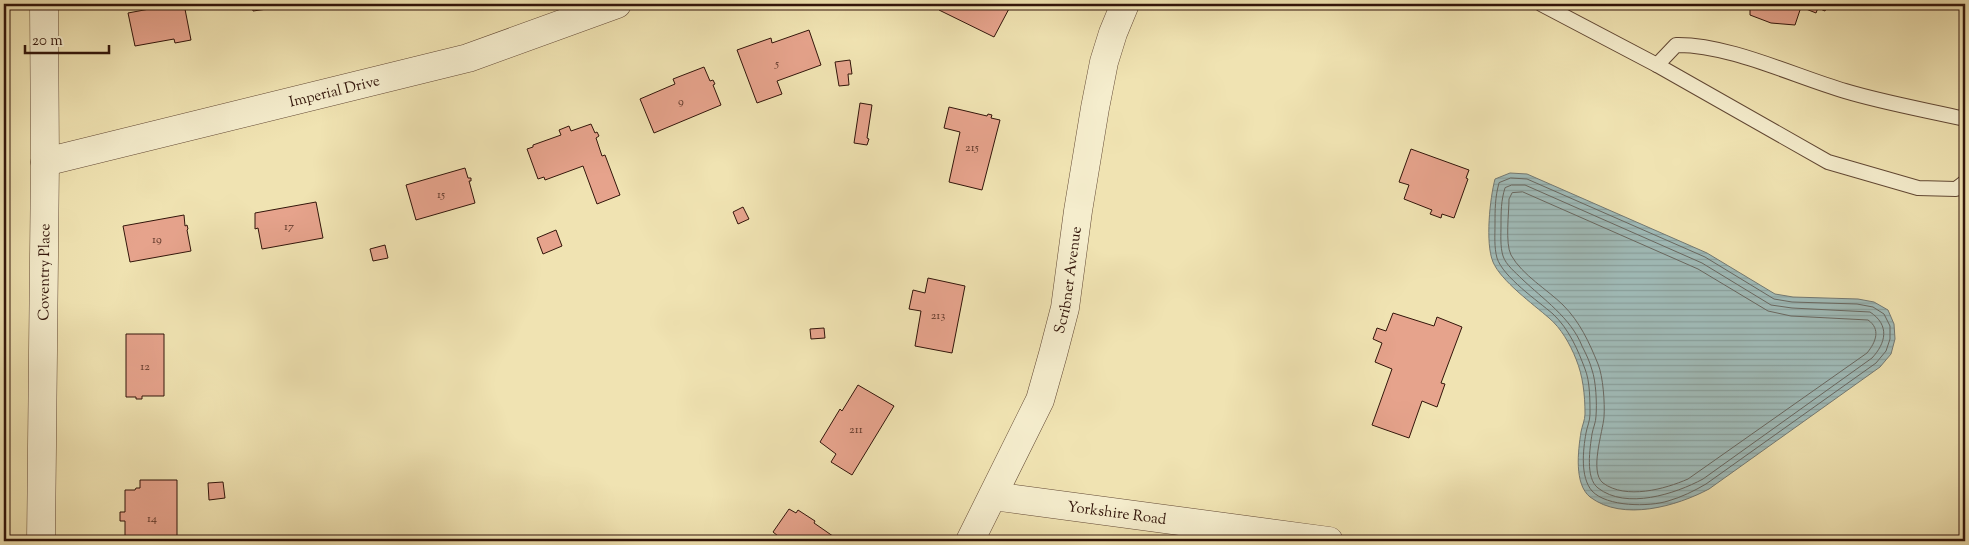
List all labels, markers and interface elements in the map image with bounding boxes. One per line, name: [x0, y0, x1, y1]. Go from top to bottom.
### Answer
scale bar: [25, 22, 109, 54]
text: 20 m: [32, 31, 63, 52]
house number: 5: [774, 55, 779, 73]
street label: Imperial Drive: [287, 71, 382, 114]
house number: 9: [678, 93, 684, 111]
house number: 215: [965, 139, 979, 157]
house number: 15: [437, 186, 445, 204]
house number: 17: [284, 218, 294, 236]
street label: Coventry Place: [34, 223, 56, 321]
street label: Scribner Avenue: [1050, 225, 1088, 336]
house number: 19: [152, 231, 162, 249]
house number: 213: [931, 307, 945, 325]
house number: 12: [140, 358, 150, 376]
house number: 211: [849, 421, 863, 439]
street label: Yorkshire Road: [1066, 497, 1168, 531]
house number: 14: [147, 510, 157, 528]

